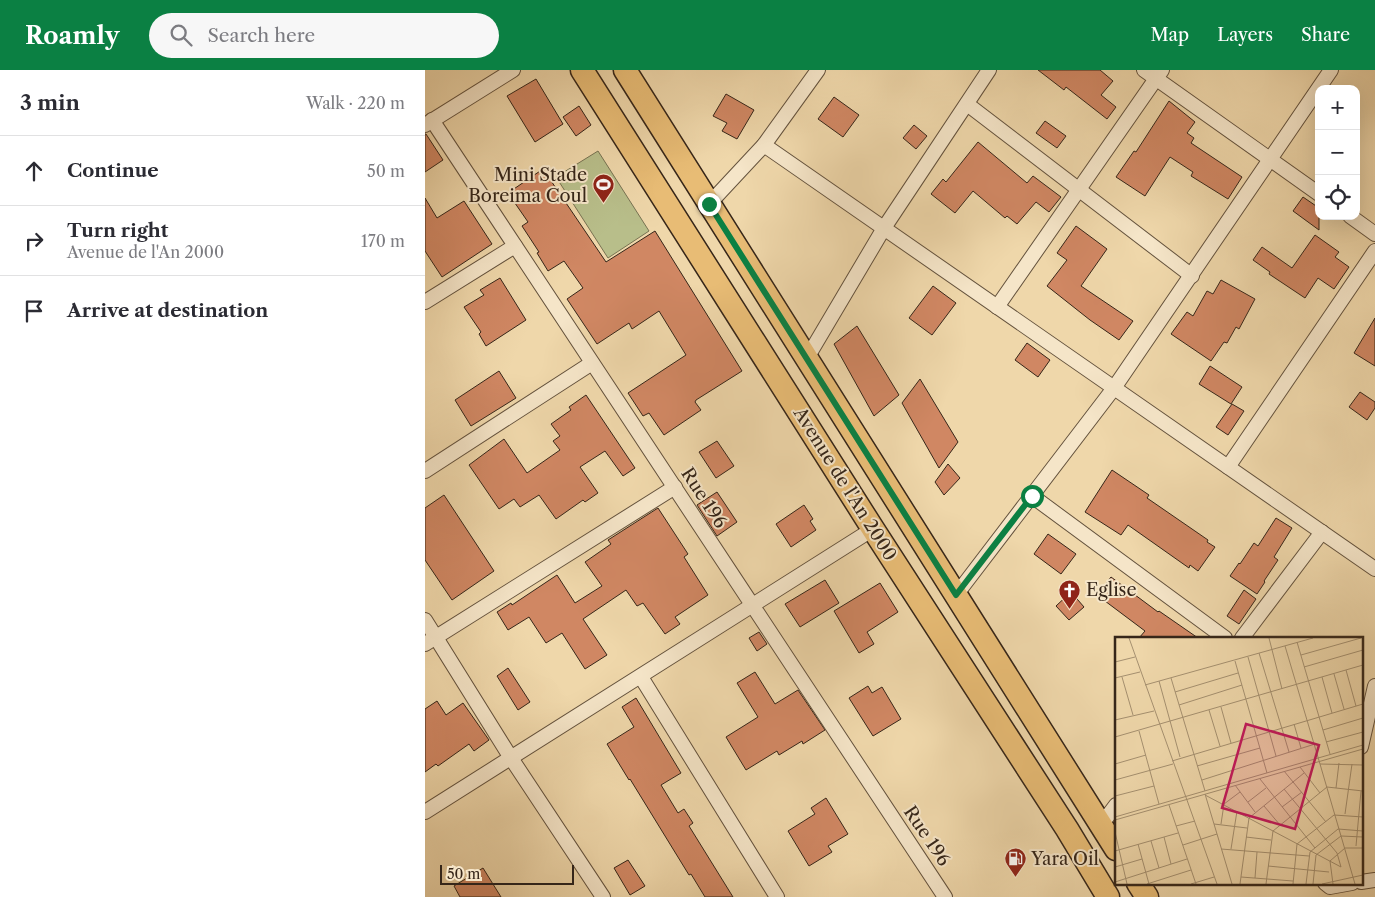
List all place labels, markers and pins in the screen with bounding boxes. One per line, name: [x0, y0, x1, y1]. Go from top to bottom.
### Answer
place label: Mini Stade Boreima Coul: [468, 164, 587, 207]
sports icon: Mini Stade Boreima Coul: [591, 173, 615, 204]
church icon: Eglise: [1058, 578, 1082, 609]
place label: Eglise: [1086, 579, 1137, 601]
fuel station icon: Yara Oil: [1003, 847, 1027, 878]
place label: Yara Oil: [1030, 848, 1099, 870]

